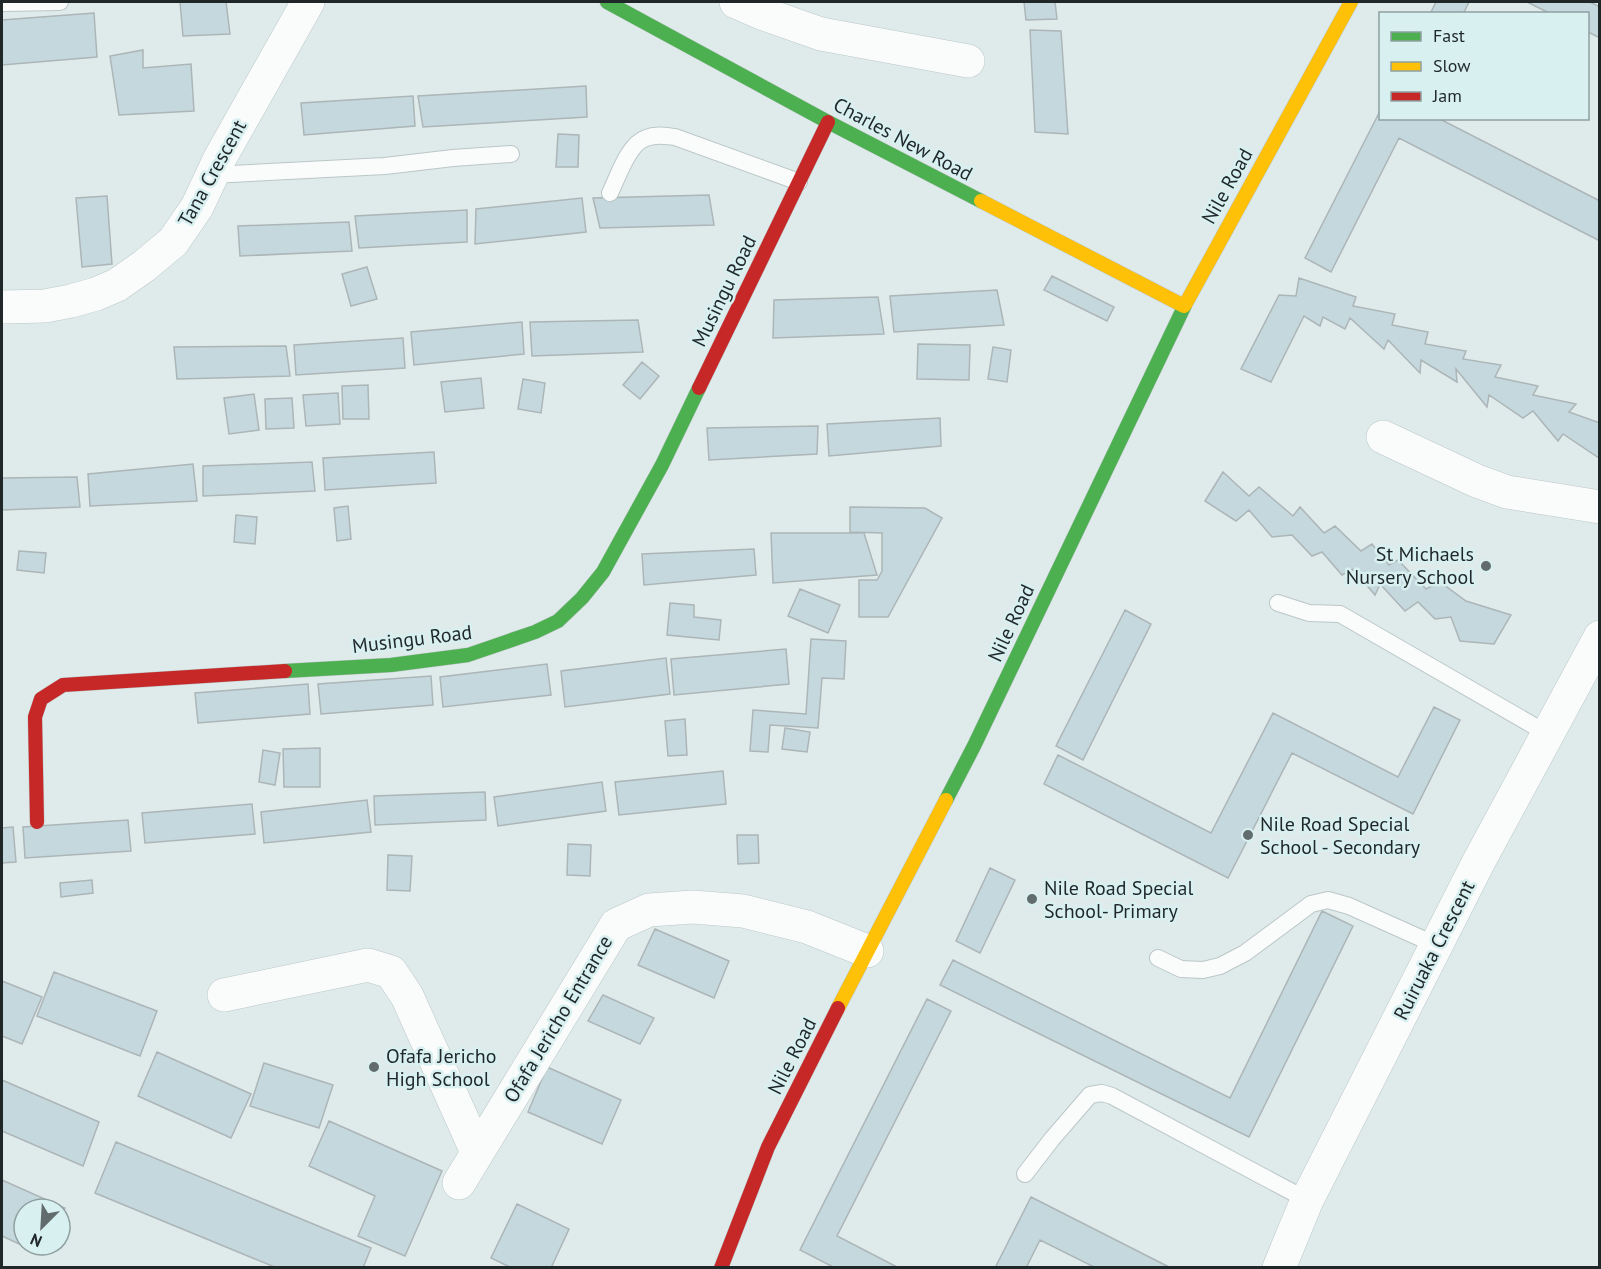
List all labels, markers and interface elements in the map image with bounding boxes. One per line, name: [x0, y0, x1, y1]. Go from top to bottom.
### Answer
legend: [1379, 12, 1589, 120]
text: Fast: [1433, 24, 1465, 47]
text: Slow: [1433, 54, 1471, 77]
text: Jam: [1432, 84, 1462, 107]
street label: Charles New Road: [829, 91, 977, 187]
street label: Tana Crescent: [172, 115, 252, 231]
street label: Nile Road: [1196, 144, 1258, 228]
street label: Musingu Road: [686, 231, 762, 351]
place label: St Michaels Nursery School: [1346, 541, 1474, 590]
marker: St Michaels Nursery School: [1479, 559, 1493, 573]
street label: Nile Road: [982, 580, 1040, 666]
street label: Musingu Road: [351, 619, 473, 659]
place label: Nile Road Special School - Secondary: [1260, 811, 1421, 860]
marker: Nile Road Special School - Secondary: [1241, 828, 1255, 842]
place label: Nile Road Special School- Primary: [1044, 875, 1194, 924]
street label: Ruiruaka Crescent: [1388, 876, 1480, 1024]
marker: Nile Road Special School- Primary: [1025, 892, 1039, 906]
street label: Ofafa Jericho Entrance: [498, 931, 618, 1107]
street label: Nile Road: [762, 1013, 822, 1099]
place label: Ofafa Jericho High School: [386, 1043, 496, 1092]
marker: Ofafa Jericho High School: [367, 1060, 381, 1074]
north arrow: [12, 1197, 72, 1257]
text: N: [27, 1229, 45, 1252]

